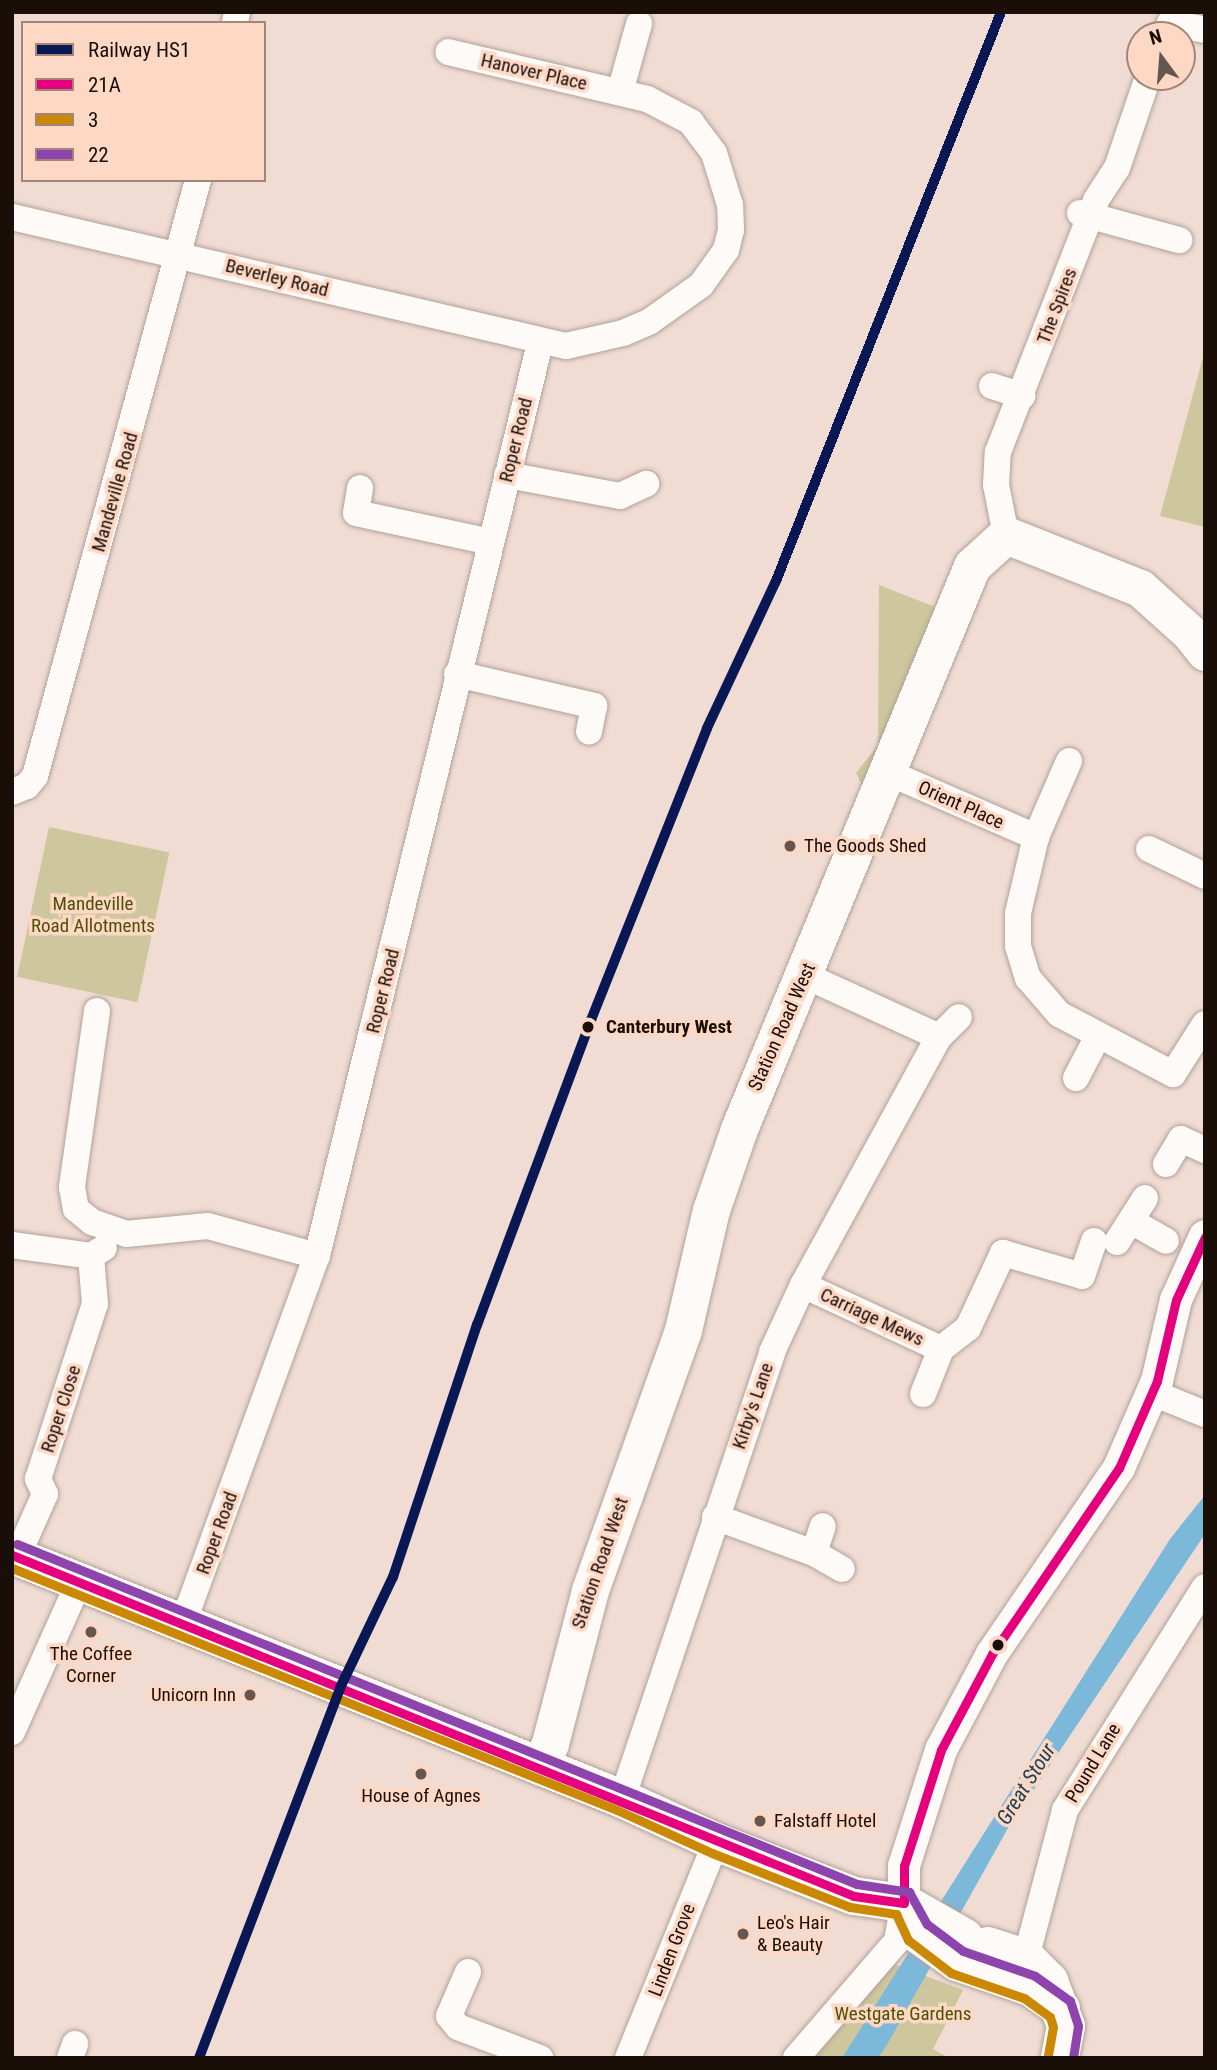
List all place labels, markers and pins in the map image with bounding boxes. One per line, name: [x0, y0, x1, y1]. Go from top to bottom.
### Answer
place label: The Goods Shed: [804, 835, 926, 857]
marker: The Goods Shed: [782, 838, 798, 854]
marker: Canterbury West: [577, 1016, 599, 1038]
place label: Canterbury West: [606, 1016, 732, 1038]
marker: The Coffee Corner: [83, 1624, 99, 1640]
unlabelled marker: [991, 1638, 1005, 1652]
place label: The Coffee Corner: [50, 1643, 132, 1687]
place label: Unicorn Inn: [151, 1684, 236, 1706]
marker: Unicorn Inn: [242, 1687, 258, 1703]
marker: House of Agnes: [413, 1766, 429, 1782]
place label: House of Agnes: [361, 1785, 481, 1807]
place label: Falstaff Hotel: [774, 1810, 876, 1832]
marker: Falstaff Hotel: [752, 1813, 768, 1829]
place label: Leo's Hair & Beauty: [757, 1912, 830, 1956]
marker: Leo's Hair & Beauty: [735, 1926, 751, 1942]

